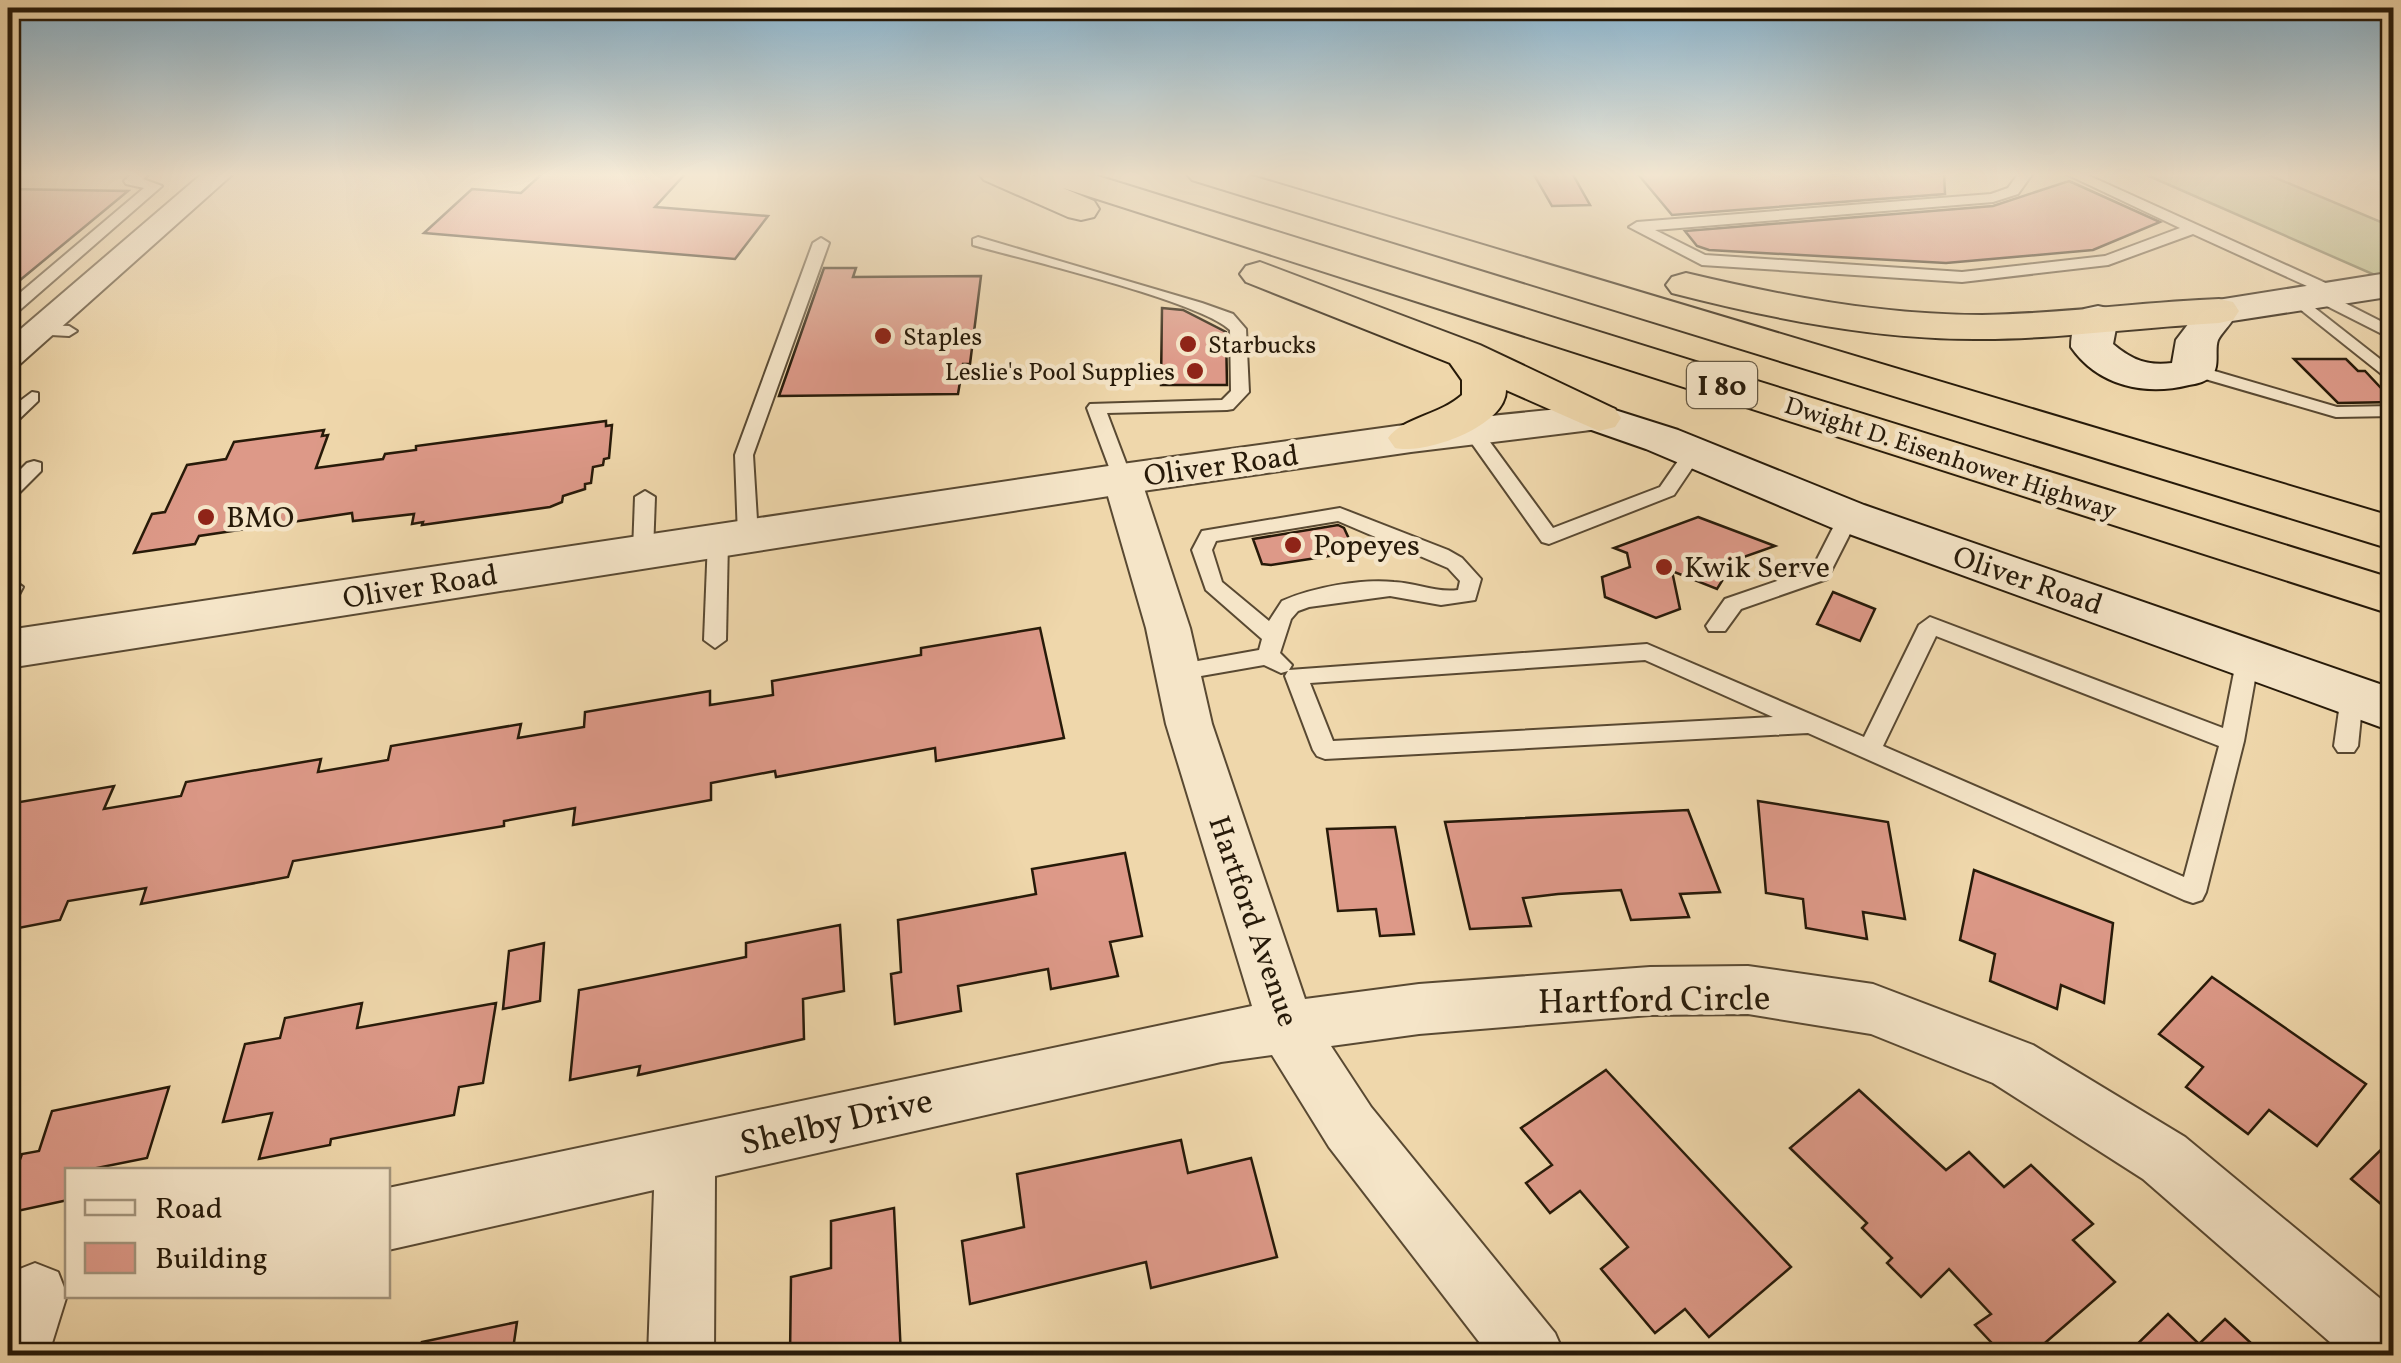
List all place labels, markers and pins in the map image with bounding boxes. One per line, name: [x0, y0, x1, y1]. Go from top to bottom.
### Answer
place label: Staples: [903, 321, 982, 356]
marker: Staples: [872, 325, 894, 347]
place label: Starbucks: [1208, 329, 1316, 364]
marker: Starbucks: [1177, 333, 1199, 355]
place label: Leslie's Pool Supplies: [945, 356, 1175, 391]
marker: Leslie's Pool Supplies: [1184, 360, 1206, 382]
place label: BMO: [226, 498, 294, 540]
marker: BMO: [195, 506, 217, 528]
place label: Popeyes: [1313, 526, 1420, 568]
marker: Popeyes: [1282, 534, 1304, 556]
place label: Kwik Serve: [1684, 548, 1830, 590]
marker: Kwik Serve: [1653, 556, 1675, 578]

